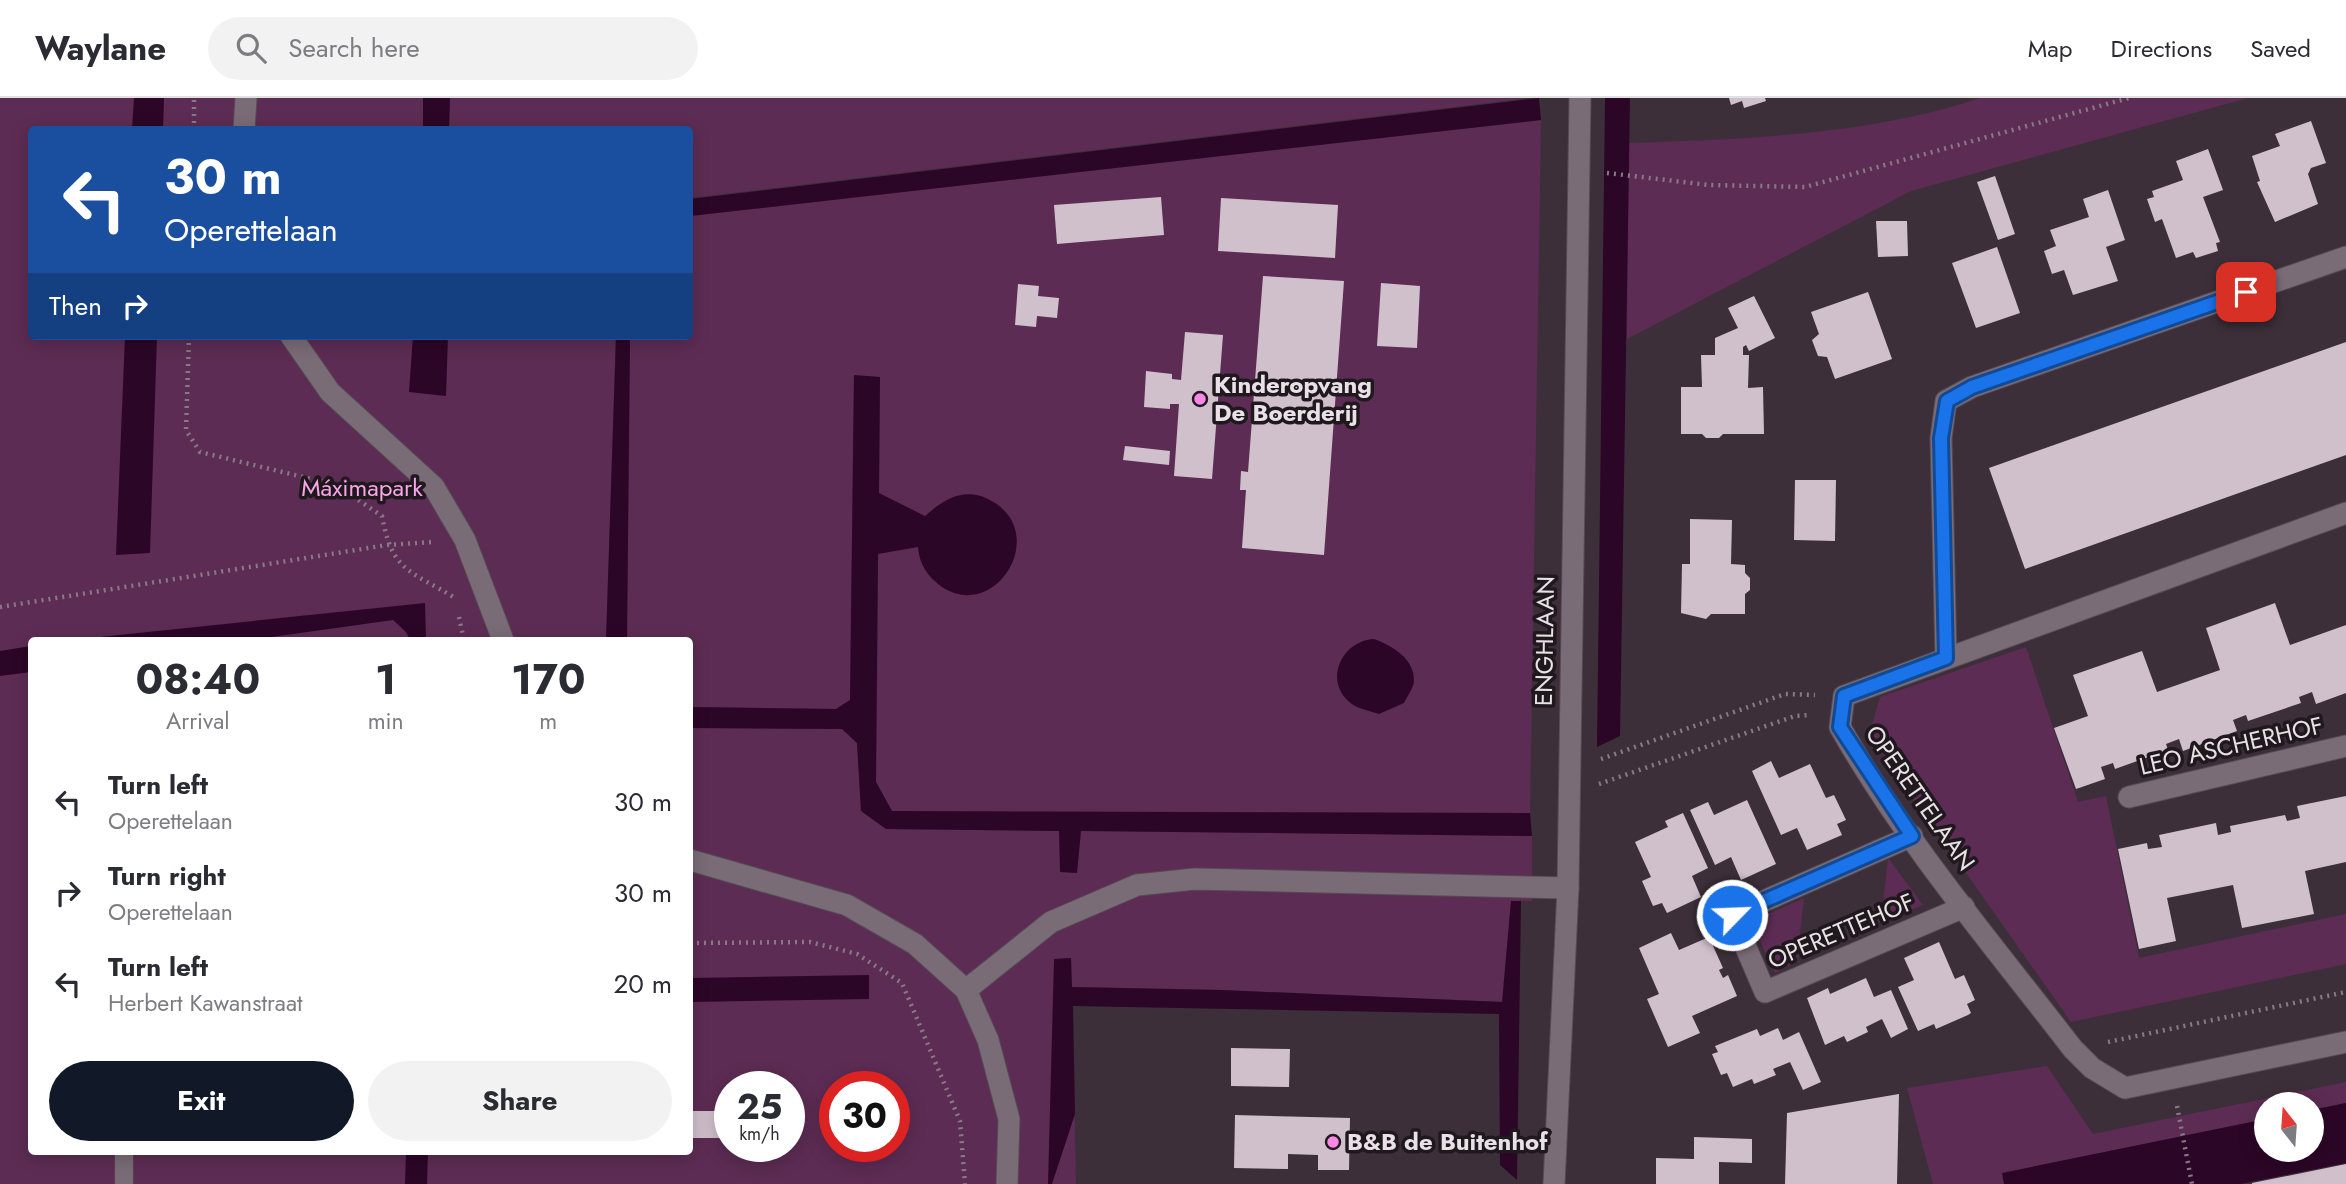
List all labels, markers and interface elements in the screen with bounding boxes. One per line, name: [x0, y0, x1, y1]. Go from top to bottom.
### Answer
search box: [208, 17, 698, 80]
text: Waylane: [35, 25, 166, 72]
icon: search: [232, 29, 270, 67]
text: Search here: [288, 29, 420, 67]
text: Map: [2028, 31, 2073, 66]
text: Directions: [2111, 31, 2212, 66]
text: Saved: [2250, 31, 2311, 66]
text: 30 m: [164, 142, 282, 212]
icon: left: [49, 154, 140, 245]
text: Operettelaan: [164, 207, 338, 253]
pin: [2216, 262, 2276, 322]
icon: arrive: [2227, 273, 2265, 311]
text: Then: [49, 287, 102, 325]
icon: right: [116, 287, 154, 325]
place label: Kinderopvang De Boerderij: [1214, 367, 1372, 430]
marker: Kinderopvang De Boerderij: [1192, 391, 1208, 407]
park label: Máximapark: [301, 470, 423, 505]
street label: ENGHLAAN: [1526, 576, 1563, 706]
text: 08:40: [135, 649, 260, 710]
text: 1: [375, 649, 396, 710]
text: 170: [511, 649, 586, 710]
text: Arrival: [166, 704, 230, 738]
text: min: [368, 704, 404, 738]
text: m: [539, 704, 557, 738]
street label: LEO ASCHERHOF: [2136, 707, 2326, 784]
street label: OPERETTELAAN: [1857, 718, 1984, 878]
text: Turn left: [108, 766, 208, 804]
icon: left: [49, 783, 87, 821]
text: 30 m: [614, 783, 672, 821]
text: Operettelaan: [108, 804, 233, 838]
text: Turn right: [108, 857, 226, 895]
icon: right: [49, 874, 87, 912]
text: 30 m: [614, 874, 672, 912]
position arrow: [1695, 878, 1769, 952]
street label: OPERETTEHOF: [1762, 884, 1920, 977]
text: Operettelaan: [108, 895, 233, 929]
text: Turn left: [108, 948, 208, 986]
icon: left: [49, 965, 87, 1003]
text: 20 m: [614, 965, 672, 1003]
text: Herbert Kawanstraat: [108, 986, 303, 1020]
button: Exit: [49, 1061, 354, 1141]
button: Share: [368, 1061, 672, 1141]
speed limit sign: 30: [819, 1071, 910, 1162]
text: 25: [737, 1082, 782, 1132]
north arrow: [2254, 1092, 2324, 1162]
map controls: [2254, 1092, 2324, 1162]
text: km/h: [739, 1121, 780, 1147]
place label: B&B de Buitenhof: [1347, 1124, 1549, 1159]
marker: B&B de Buitenhof: [1325, 1134, 1341, 1150]

